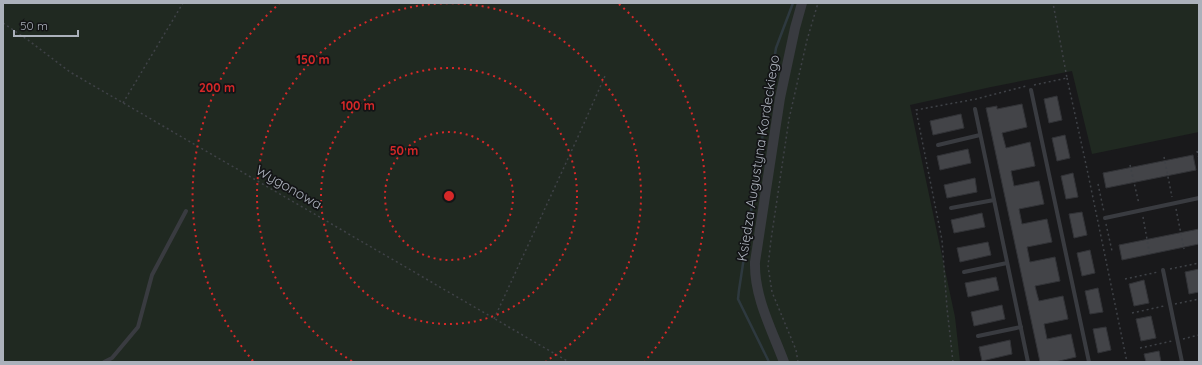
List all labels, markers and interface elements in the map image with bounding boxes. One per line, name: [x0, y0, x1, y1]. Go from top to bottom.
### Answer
scale bar: [14, 12, 78, 38]
text: 50 m: [20, 18, 48, 33]
text: 150 m: [296, 52, 330, 67]
street label: Księdza Augustyna Kordeckiego: [733, 53, 783, 263]
text: 200 m: [199, 80, 235, 95]
text: 100 m: [341, 98, 375, 113]
text: 50 m: [390, 143, 418, 158]
street label: Wygonowa: [253, 161, 325, 213]
centre of rings: [442, 189, 456, 203]

